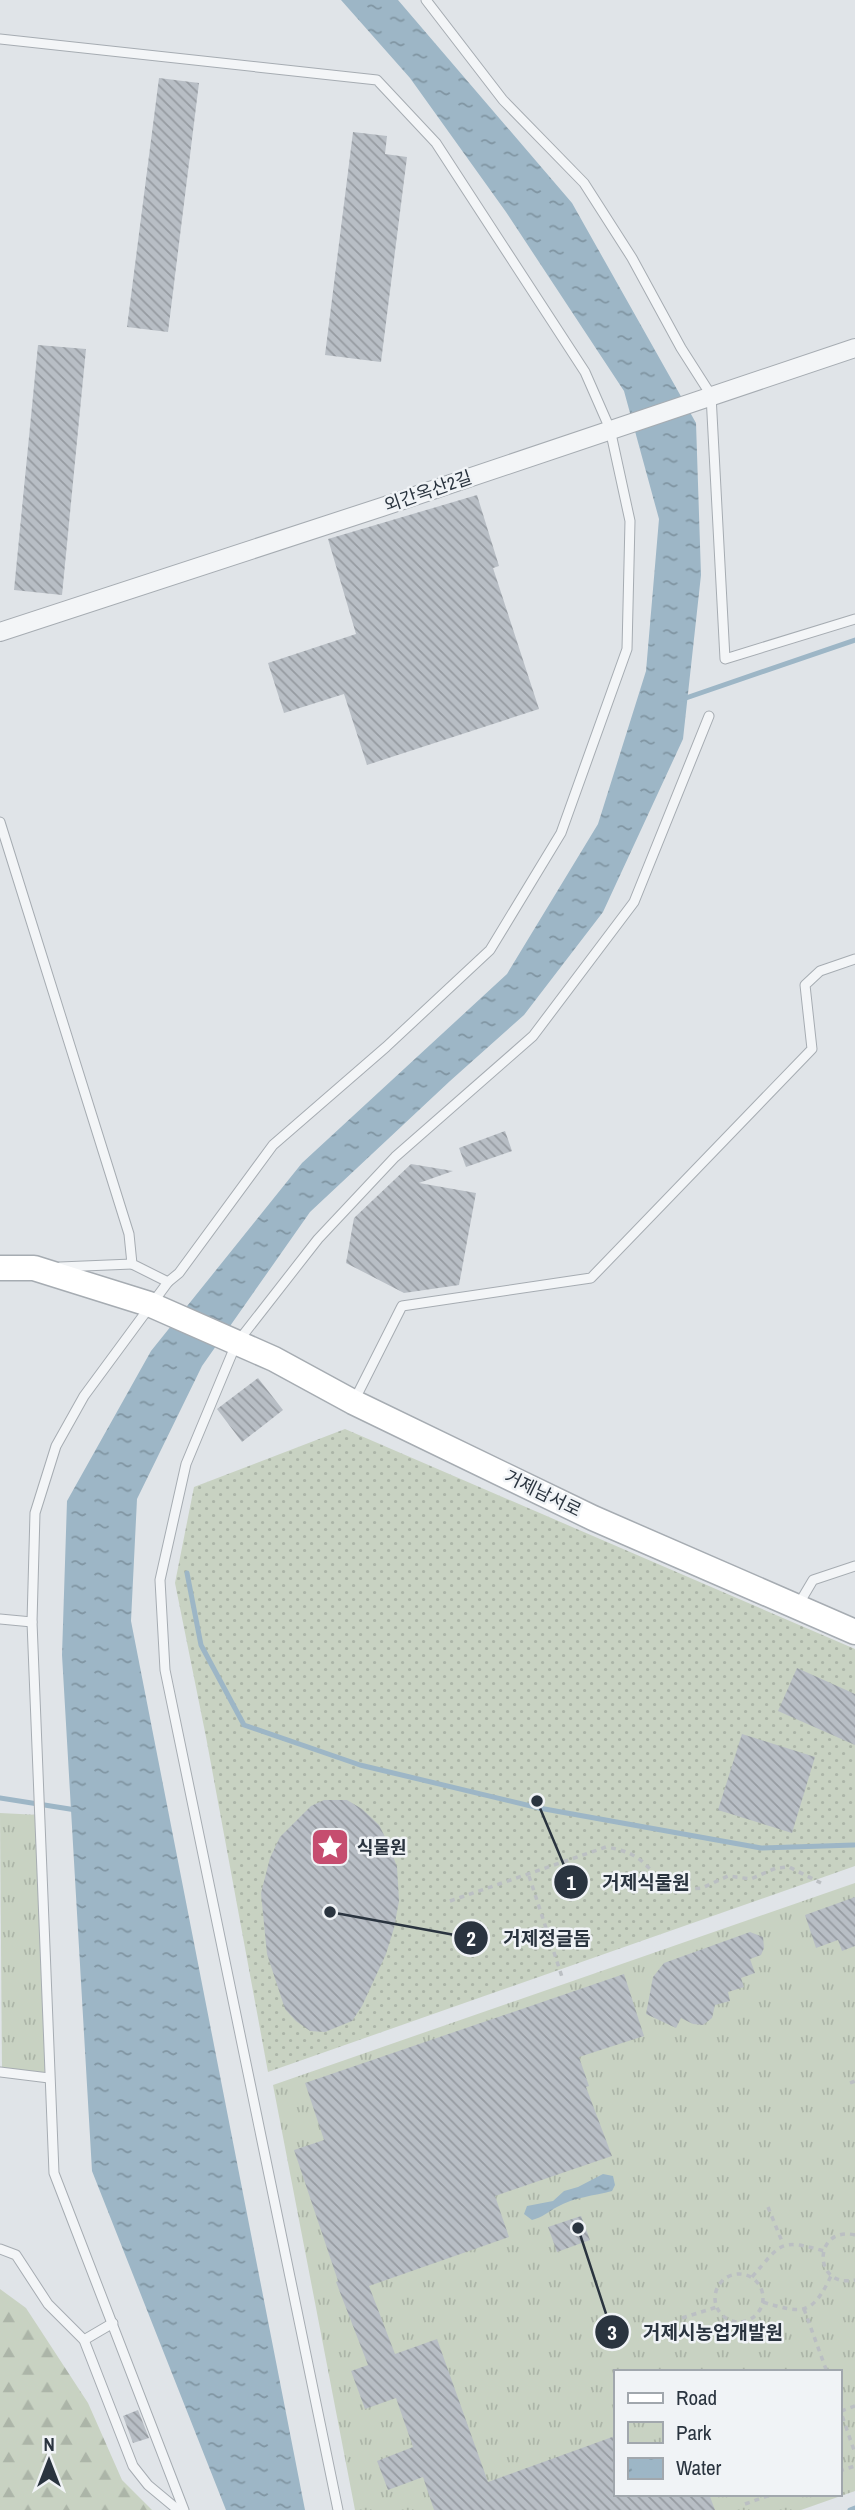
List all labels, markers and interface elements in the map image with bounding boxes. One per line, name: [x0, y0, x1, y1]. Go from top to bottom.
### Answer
street label: 외간옥산2길: [381, 464, 475, 518]
street label: 거제남서로: [500, 1464, 586, 1522]
place icon: 식물원: [309, 1826, 351, 1868]
place label: 식물원: [357, 1835, 407, 1860]
callout: 거제식물원: [553, 1862, 704, 1902]
text: 1: [566, 1868, 576, 1897]
text: 거제식물원: [602, 1869, 690, 1895]
callout: 거제정글돔: [454, 1918, 604, 1958]
text: 2: [466, 1924, 476, 1953]
text: 거제정글돔: [503, 1925, 591, 1951]
callout: 거제시농업개발원: [594, 2312, 797, 2352]
text: 3: [607, 2318, 617, 2347]
text: 거제시농업개발원: [643, 2319, 783, 2345]
legend: [614, 2370, 841, 2496]
text: Road: [676, 2383, 717, 2412]
text: Park: [676, 2418, 712, 2447]
north arrow: [14, 2426, 84, 2496]
text: N: [43, 2431, 55, 2457]
text: Water: [676, 2453, 722, 2482]

